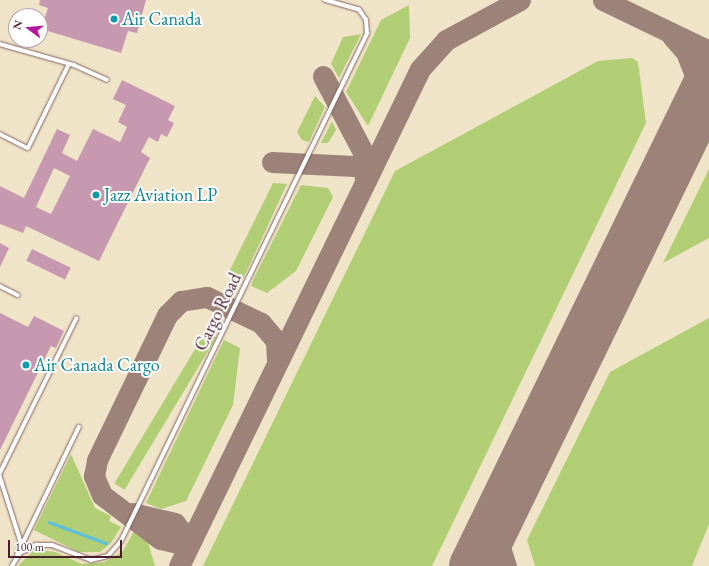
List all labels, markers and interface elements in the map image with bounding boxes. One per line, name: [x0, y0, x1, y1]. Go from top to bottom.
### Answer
north arrow: [8, 8, 48, 48]
place label: Air Canada: [122, 8, 201, 30]
marker: Air Canada: [109, 14, 119, 24]
text: N: [9, 19, 25, 31]
place label: Jazz Aviation LP: [104, 184, 217, 206]
marker: Jazz Aviation LP: [91, 190, 101, 200]
street label: Cargo Road: [190, 270, 246, 354]
place label: Air Canada Cargo: [34, 354, 160, 376]
marker: Air Canada Cargo: [21, 360, 31, 370]
scale bar: [10, 532, 124, 558]
text: 100 m: [15, 539, 44, 555]

